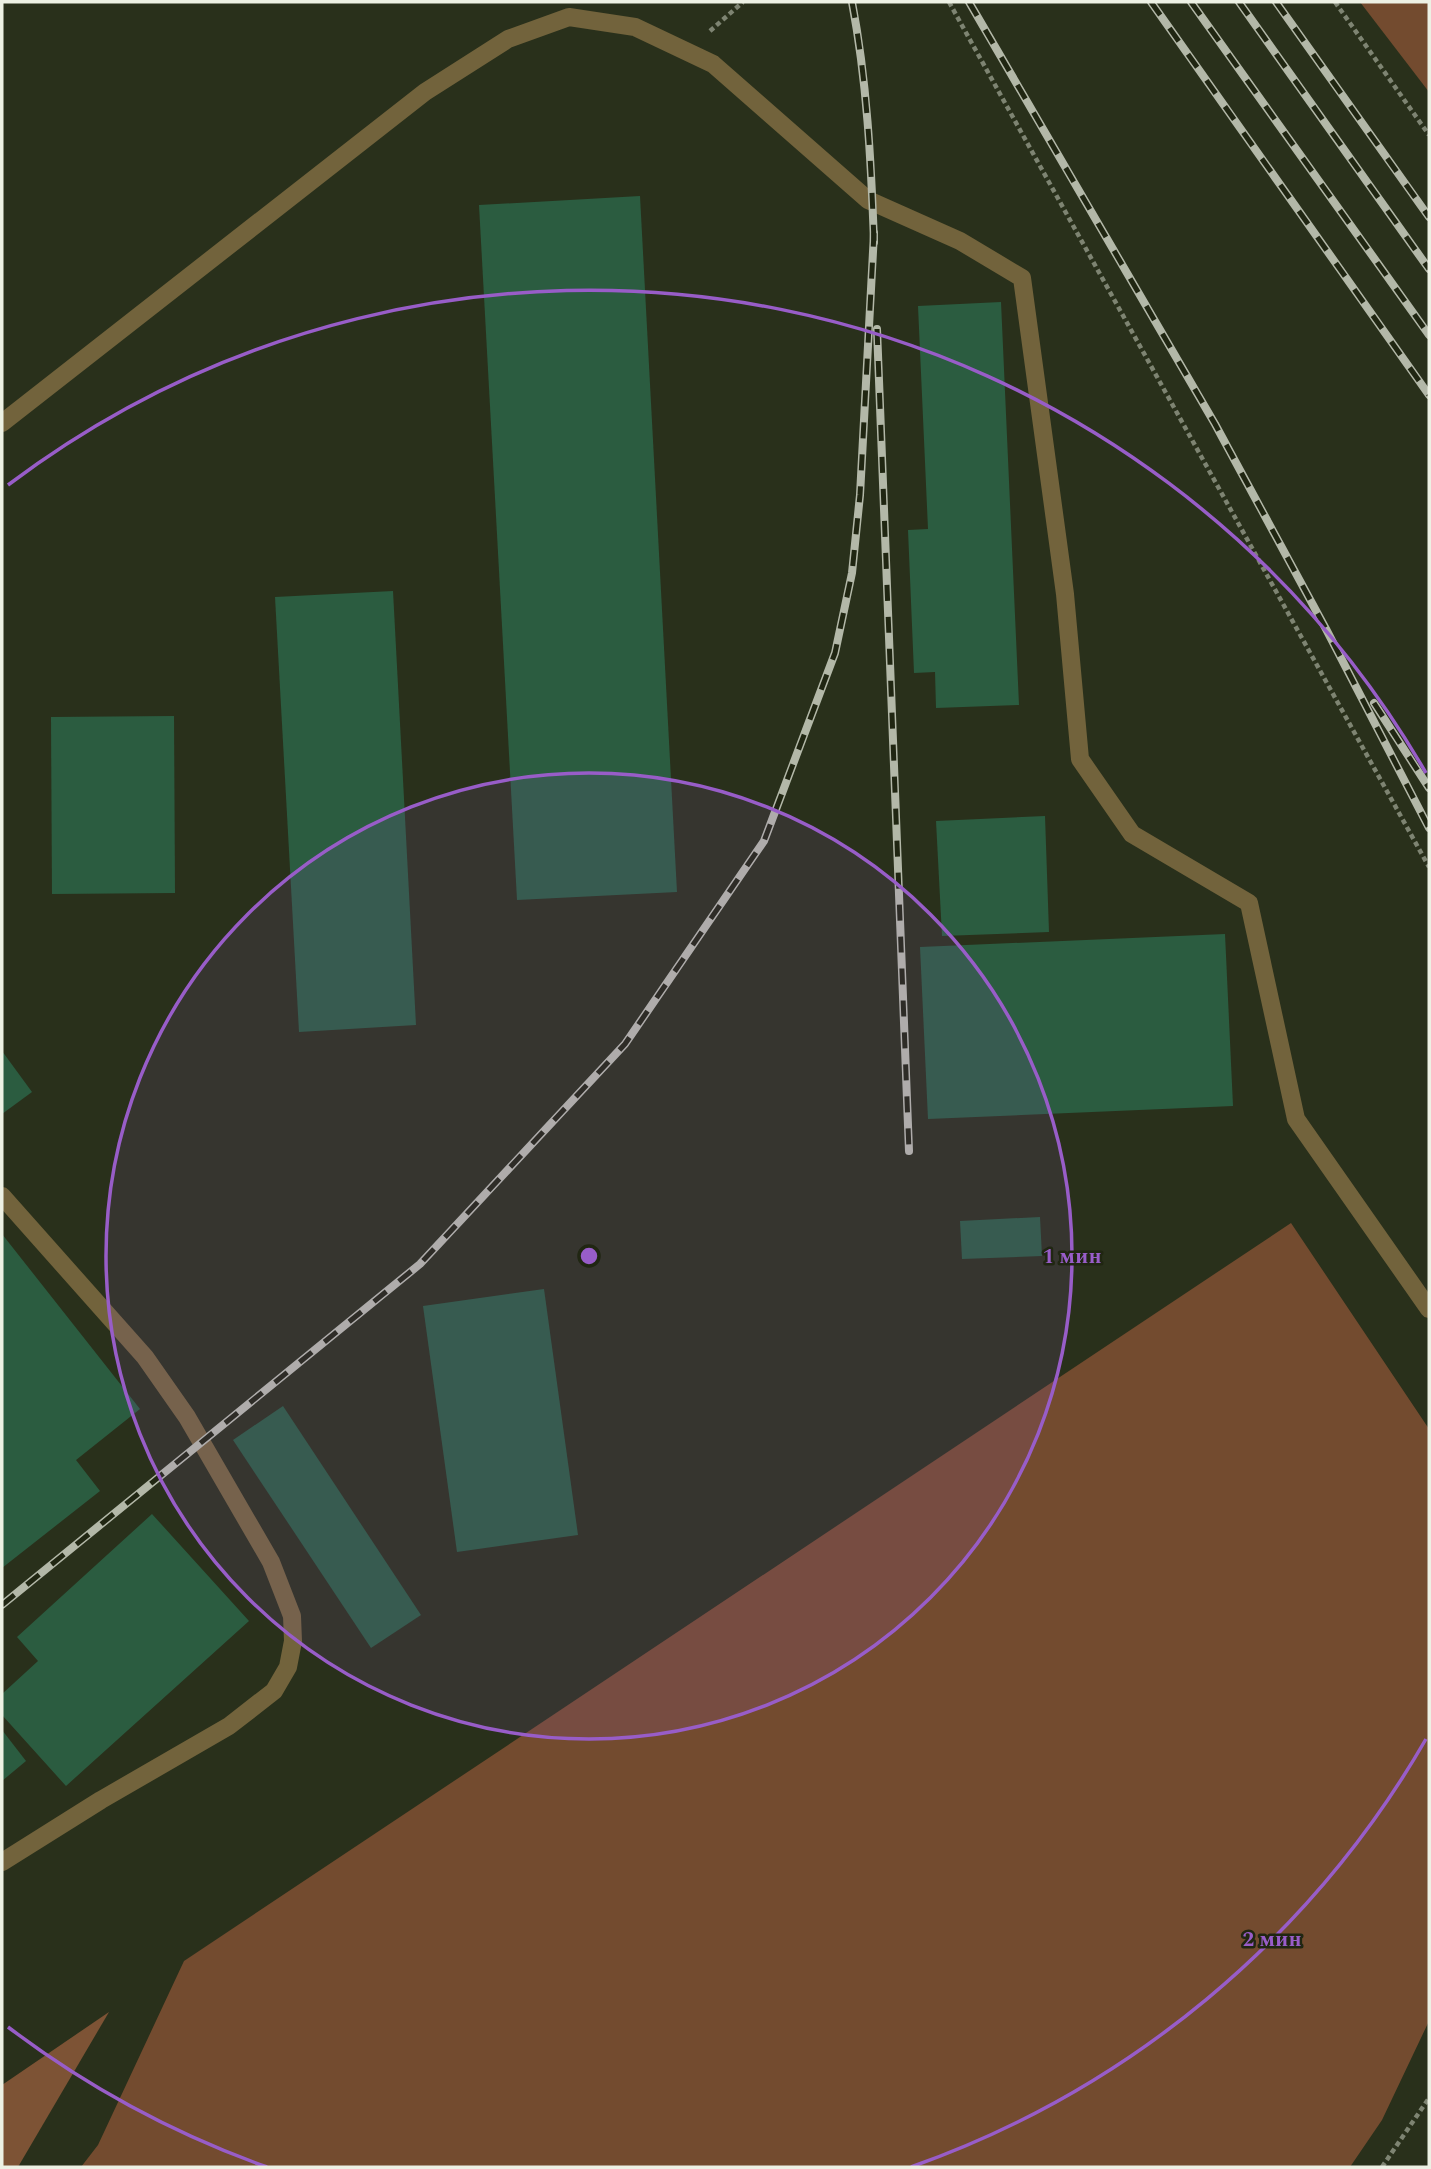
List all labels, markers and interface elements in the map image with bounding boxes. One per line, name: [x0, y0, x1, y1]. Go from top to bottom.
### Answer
text: 1 мин: [1042, 1241, 1102, 1273]
centre of rings: [577, 1244, 601, 1268]
text: 2 мин: [1242, 1924, 1302, 1956]

